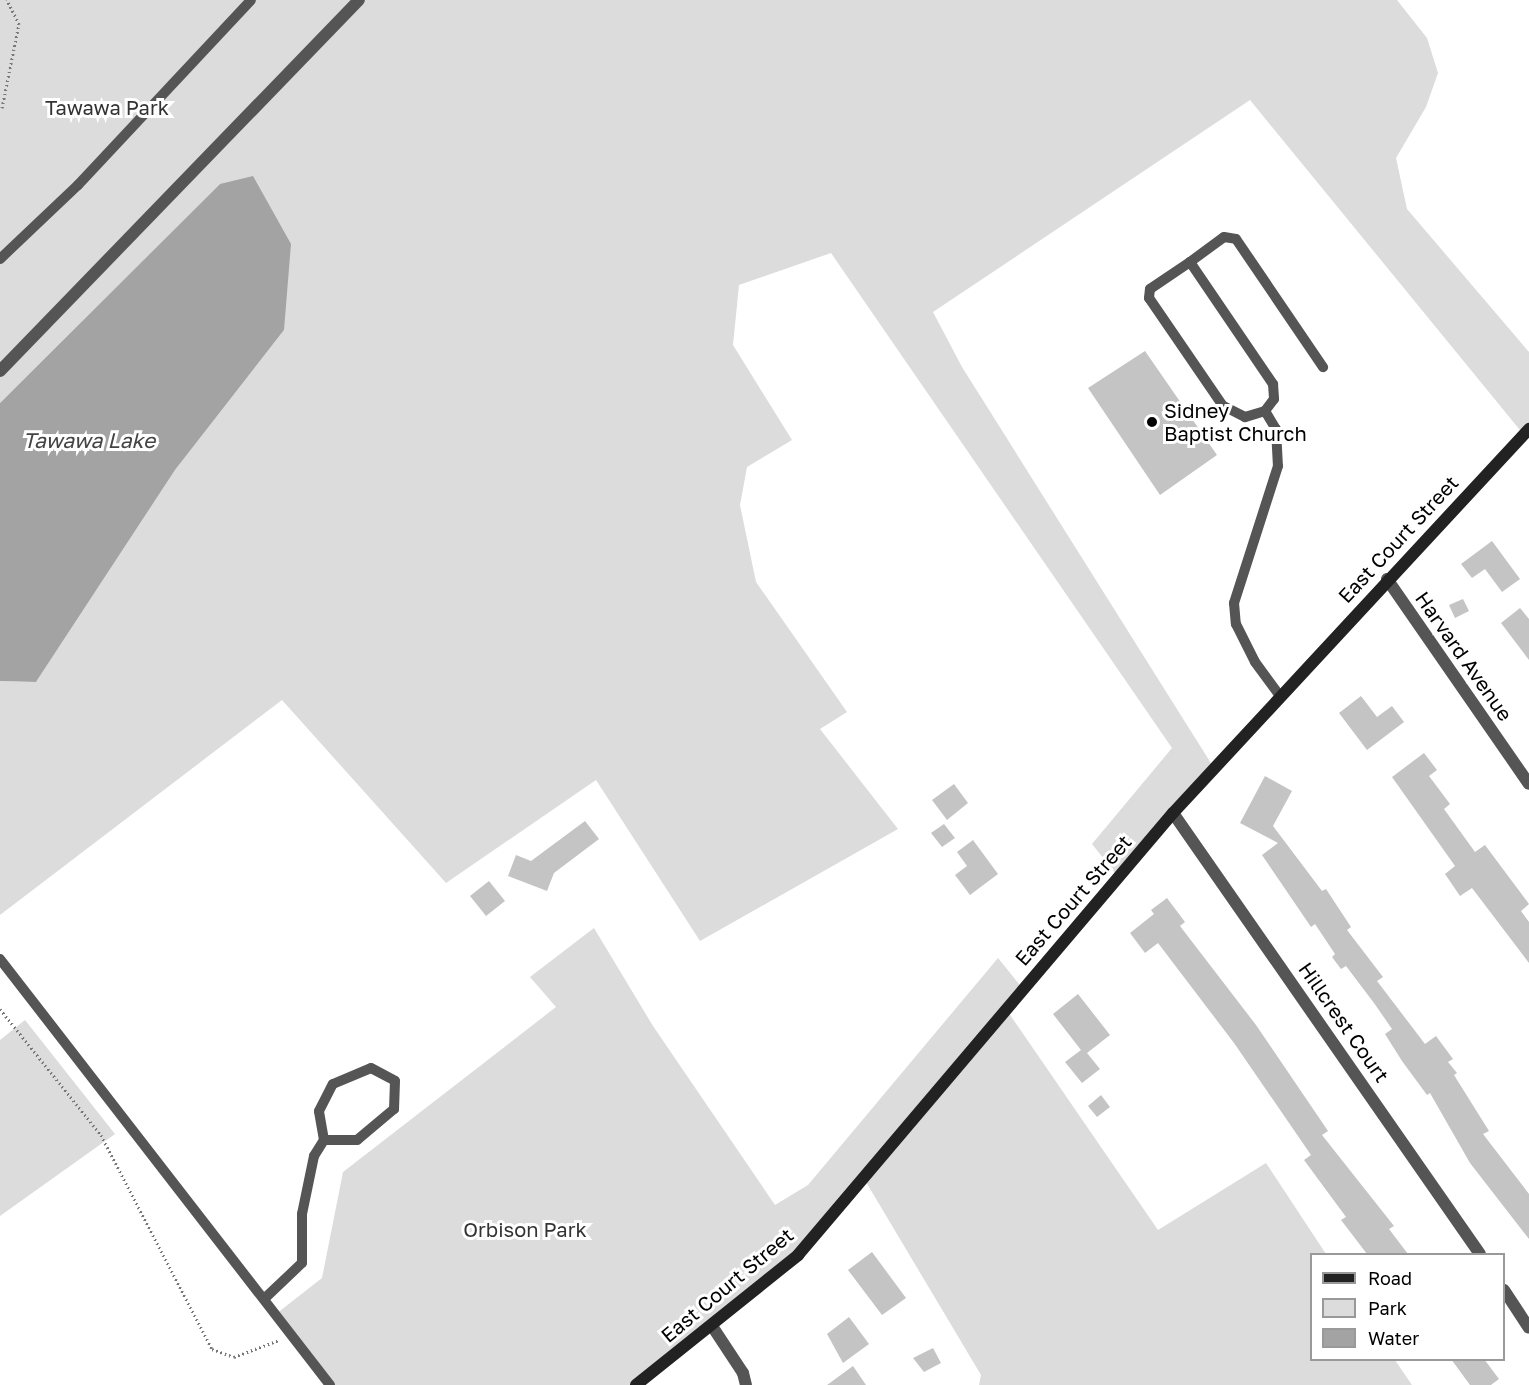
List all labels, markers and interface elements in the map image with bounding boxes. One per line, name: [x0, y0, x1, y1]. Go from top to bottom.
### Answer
park label: Tawawa Park: [45, 95, 169, 119]
place label: Sidney Baptist Church: [1164, 398, 1307, 445]
marker: Sidney Baptist Church: [1145, 415, 1159, 429]
water label: Tawawa Lake: [23, 427, 155, 453]
street label: East Court Street: [1333, 470, 1463, 608]
street label: Harvard Avenue: [1410, 587, 1518, 725]
street label: East Court Street: [1010, 830, 1136, 970]
street label: Hillcrest Court: [1294, 957, 1394, 1087]
park label: Orbison Park: [463, 1217, 587, 1241]
street label: East Court Street: [656, 1223, 798, 1347]
legend: [1310, 1253, 1505, 1361]
text: Road: [1368, 1267, 1412, 1289]
text: Park: [1368, 1297, 1407, 1319]
text: Water: [1368, 1327, 1419, 1349]

